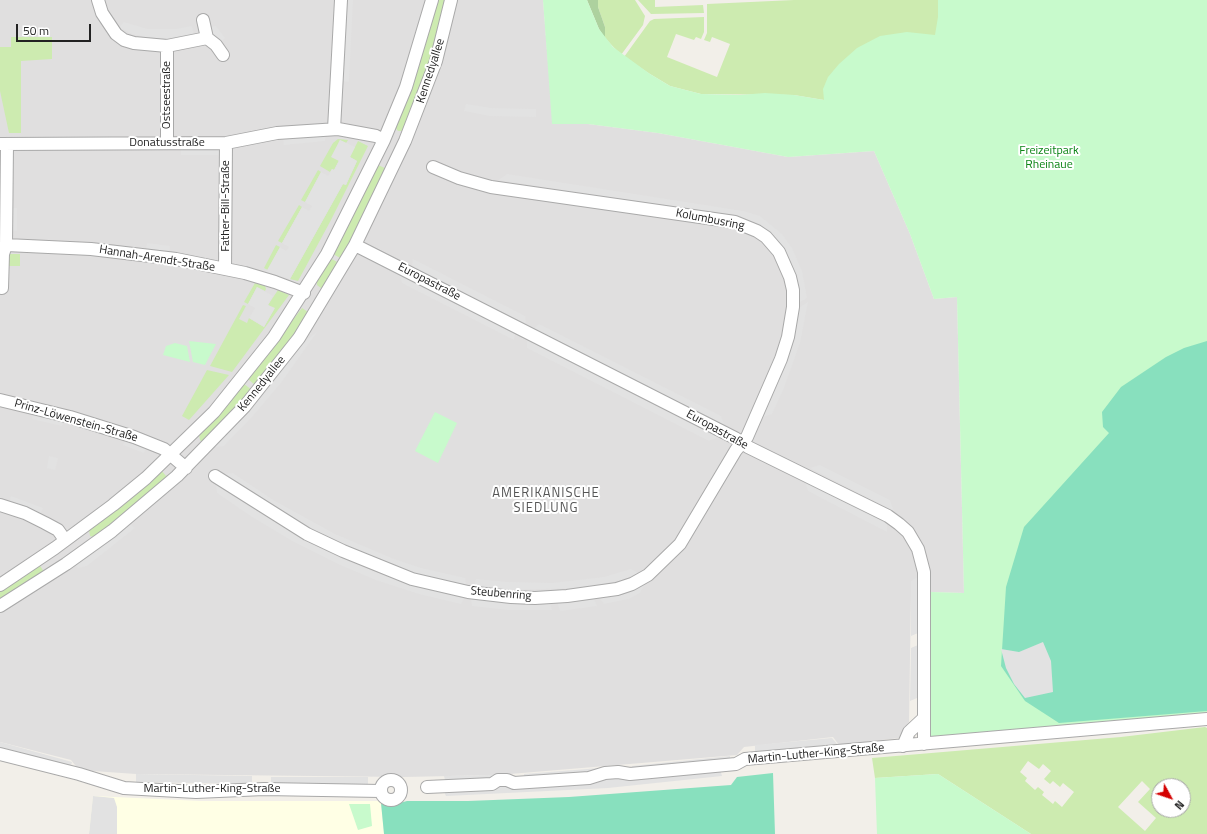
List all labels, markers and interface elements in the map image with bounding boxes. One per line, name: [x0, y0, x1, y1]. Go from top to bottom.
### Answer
scale bar: [18, 16, 93, 42]
text: 50 m: [23, 21, 49, 40]
street label: Kennedyallee: [414, 37, 448, 105]
street label: Ostseestraße: [160, 61, 174, 129]
street label: Donatusstraße: [129, 136, 205, 150]
park label: Freizeitpark Rheinaue: [1019, 144, 1079, 172]
street label: Father-Bill-Straße: [219, 160, 233, 252]
street label: Kolumbusring: [674, 206, 746, 234]
street label: Hannah-Arendt-Straße: [98, 243, 216, 275]
street label: Europastraße: [395, 260, 463, 304]
street label: Kennedyallee: [235, 353, 289, 415]
street label: Prinz-Löwenstein-Straße: [13, 396, 139, 446]
street label: Europastraße: [684, 407, 750, 453]
district label: AMERIKANISCHE SIEDLUNG: [492, 486, 600, 517]
street label: Steubenring: [470, 584, 532, 604]
street label: Martin-Luther-King-Straße: [747, 741, 885, 767]
north arrow: [1151, 778, 1191, 818]
street label: Martin-Luther-King-Straße: [144, 782, 280, 796]
text: N: [1171, 797, 1188, 813]

